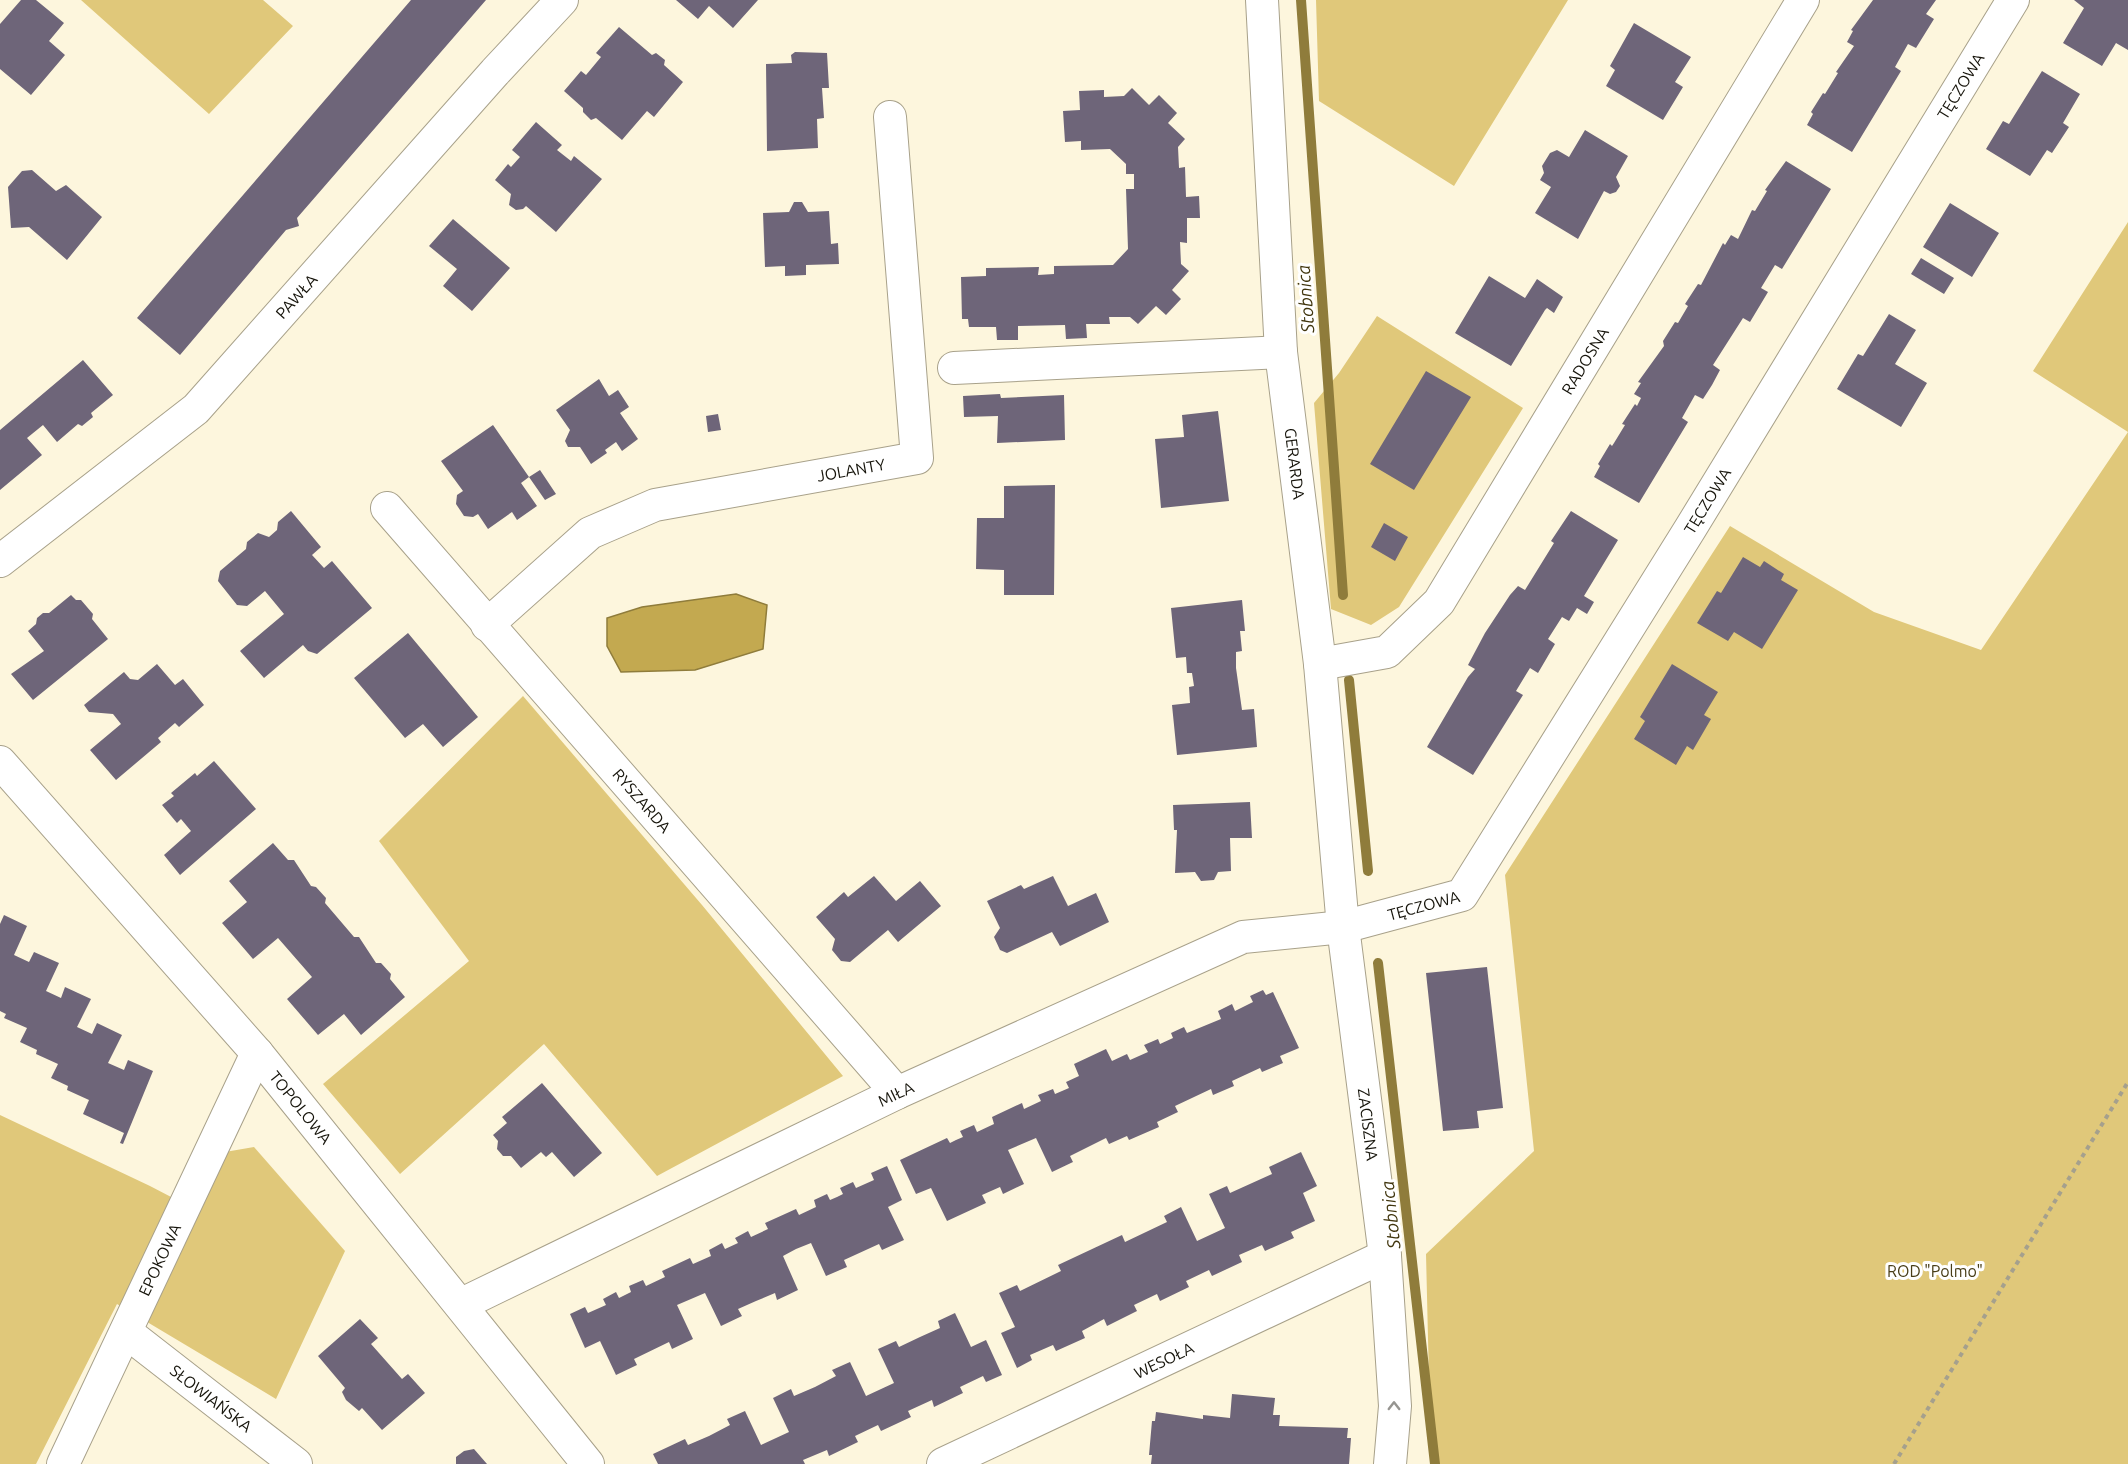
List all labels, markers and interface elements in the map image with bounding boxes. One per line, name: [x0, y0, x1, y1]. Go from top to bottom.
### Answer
street label: TĘCZOWA: [1934, 49, 1988, 122]
water label: Stobnica: [1293, 264, 1317, 335]
street label: PAWŁA: [272, 270, 321, 322]
street label: RADOSNA: [1558, 324, 1612, 398]
street label: GERARDA: [1282, 427, 1308, 501]
street label: JOLANTY: [815, 455, 887, 485]
street label: TĘCZOWA: [1680, 464, 1734, 537]
street label: RYSZARDA: [609, 765, 675, 837]
street label: TĘCZOWA: [1386, 887, 1462, 924]
street label: TOPOLOWA: [266, 1067, 336, 1148]
street label: MIŁA: [875, 1077, 917, 1110]
street label: ZACISZNA: [1355, 1087, 1382, 1162]
water label: Stobnica: [1376, 1180, 1404, 1251]
street label: EPOKOWA: [135, 1220, 184, 1299]
park label: ROD "Polmo": [1887, 1262, 1983, 1280]
street label: WESOŁA: [1131, 1338, 1197, 1382]
street label: SŁOWIAŃSKA: [167, 1361, 256, 1436]
one-way arrow: [1388, 1401, 1400, 1410]

